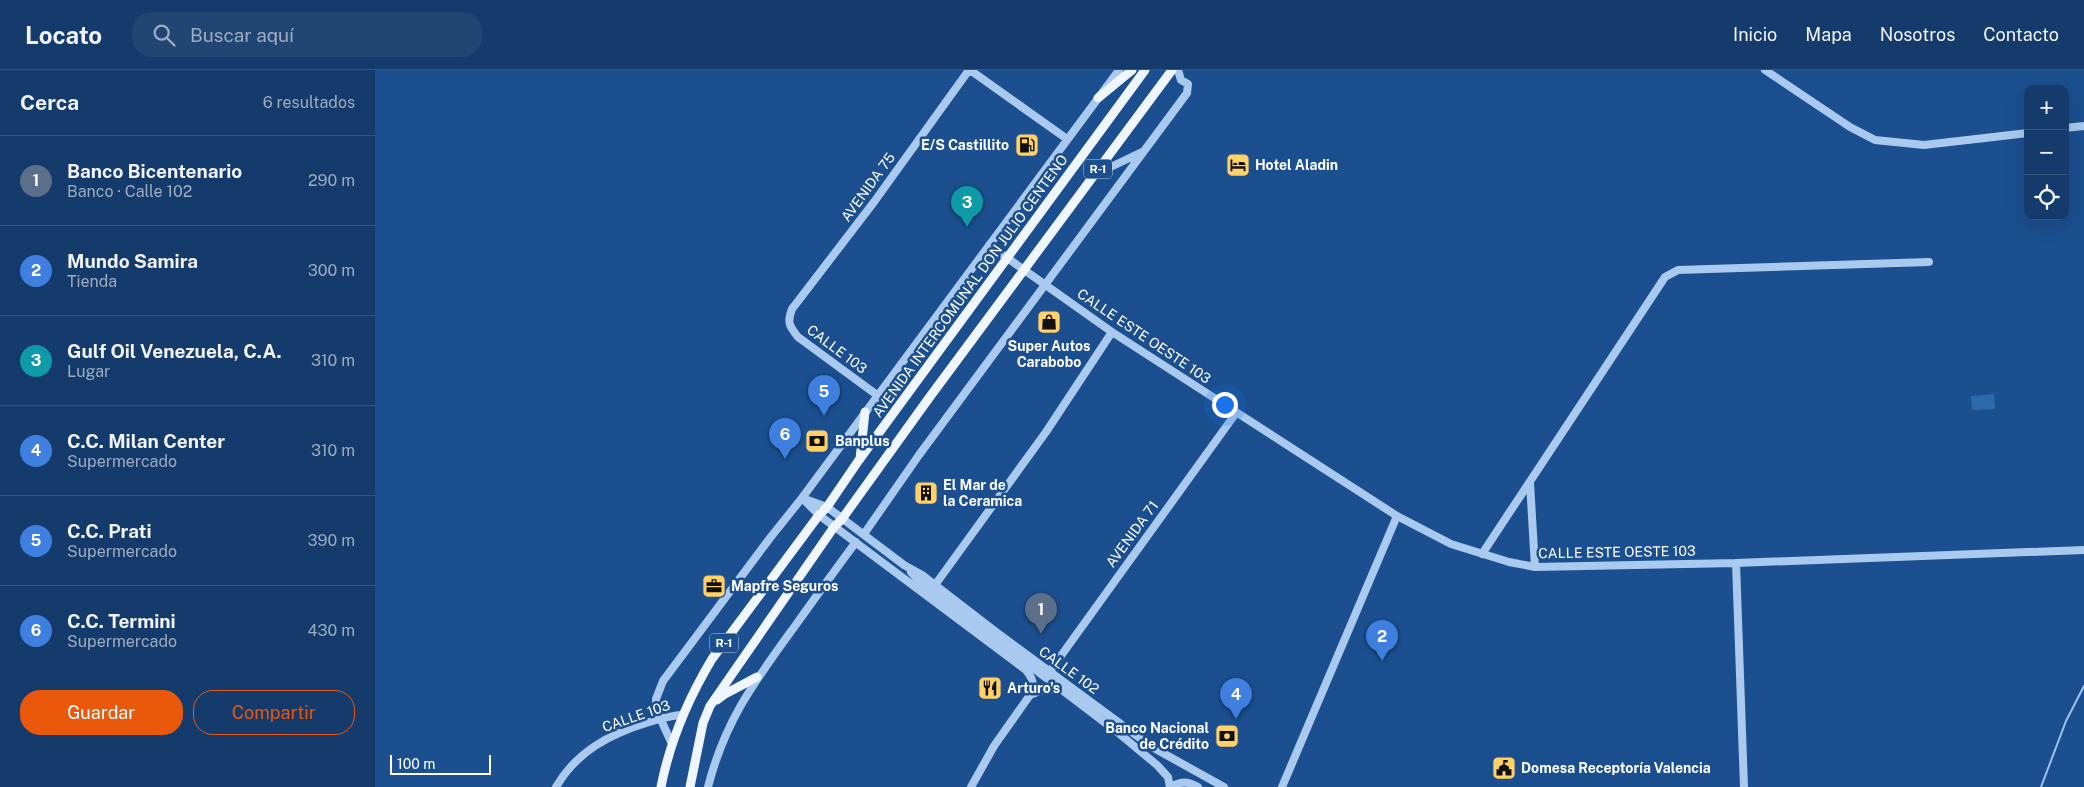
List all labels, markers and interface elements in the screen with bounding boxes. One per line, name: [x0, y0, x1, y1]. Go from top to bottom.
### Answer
search box: [132, 12, 482, 57]
text: Locato: [25, 21, 102, 49]
icon: search: [150, 21, 178, 49]
text: Buscar aquí: [190, 24, 294, 46]
text: Inicio: [1733, 24, 1777, 45]
text: Mapa: [1805, 24, 1852, 45]
text: Nosotros: [1880, 24, 1955, 45]
text: Contacto: [1983, 24, 2059, 45]
map controls: [2024, 85, 2069, 220]
button: +: [2024, 85, 2069, 130]
text: Cerca: [20, 90, 79, 115]
text: 6 resultados: [263, 93, 355, 112]
button: −: [2024, 130, 2069, 175]
fuel station icon: E/S Castillito: [1014, 132, 1040, 158]
place label: E/S Castillito: [921, 137, 1009, 153]
street label: AVENIDA 75: [838, 149, 898, 225]
street label: AVENIDA INTERCOMUNAL DON JULIO CENTENO: [869, 152, 1071, 420]
hotel icon: Hotel Aladin: [1225, 152, 1251, 178]
place label: Hotel Aladin: [1255, 157, 1338, 173]
text: Banco Bicentenario: [67, 160, 242, 182]
road number: R-1: [1084, 160, 1112, 178]
text: 1: [33, 171, 39, 190]
text: 290 m: [308, 171, 355, 190]
button: locate: [2024, 175, 2069, 220]
text: Banco · Calle 102: [67, 182, 192, 201]
pin: 3: [951, 186, 983, 227]
text: Mundo Samira: [67, 250, 198, 272]
text: 2: [31, 261, 41, 280]
text: 300 m: [308, 261, 355, 280]
text: Tienda: [67, 272, 117, 291]
street label: CALLE ESTE OESTE 103: [1074, 285, 1214, 387]
shop icon: Super Autos Carabobo: [1036, 309, 1062, 335]
street label: CALLE 103: [804, 321, 870, 377]
place label: Super Autos Carabobo: [1008, 338, 1090, 370]
text: Gulf Oil Venezuela, C.A.: [67, 340, 282, 362]
text: 3: [31, 351, 41, 370]
text: 310 m: [311, 351, 355, 370]
text: Lugar: [67, 362, 110, 381]
pin: 5: [808, 375, 840, 416]
your location: [1212, 392, 1238, 418]
pin: 6: [769, 418, 801, 459]
bank icon: Banplus: [804, 428, 830, 454]
text: C.C. Milan Center: [67, 430, 225, 452]
place label: Banplus: [835, 433, 890, 449]
text: 4: [31, 441, 41, 460]
text: 310 m: [311, 441, 355, 460]
text: Supermercado: [67, 452, 177, 471]
place label: El Mar de la Ceramica: [943, 477, 1022, 509]
building icon: El Mar de la Ceramica: [913, 480, 939, 506]
street label: AVENIDA 71: [1103, 498, 1161, 570]
text: C.C. Prati: [67, 520, 152, 542]
text: 5: [31, 531, 41, 550]
text: 390 m: [308, 531, 355, 550]
text: Supermercado: [67, 542, 177, 561]
street label: CALLE ESTE OESTE 103: [1538, 543, 1696, 561]
office icon: Mapfre Seguros: [701, 573, 727, 599]
place label: Mapfre Seguros: [731, 578, 838, 594]
pin: 1: [1025, 593, 1057, 634]
text: C.C. Termini: [67, 610, 176, 632]
pin: 2: [1366, 620, 1398, 661]
text: 6: [31, 621, 41, 640]
text: 430 m: [307, 621, 355, 640]
text: Supermercado: [67, 632, 177, 651]
road number: R-1: [710, 634, 738, 652]
street label: CALLE 102: [1036, 643, 1102, 697]
restaurant icon: Arturo's: [977, 675, 1003, 701]
pin: 4: [1220, 678, 1252, 719]
place label: Arturo's: [1007, 680, 1060, 696]
button: Guardar: [20, 690, 183, 735]
button: Compartir: [193, 690, 355, 735]
street label: CALLE 103: [600, 697, 672, 735]
place label: Banco Nacional de Crédito: [1105, 720, 1209, 752]
bank icon: Banco Nacional de Crédito: [1214, 723, 1240, 749]
scale bar: [390, 752, 491, 775]
public building icon: Domesa Receptoría Valencia: [1491, 755, 1517, 781]
text: 100 m: [397, 756, 435, 772]
place label: Domesa Receptoría Valencia: [1521, 760, 1711, 776]

